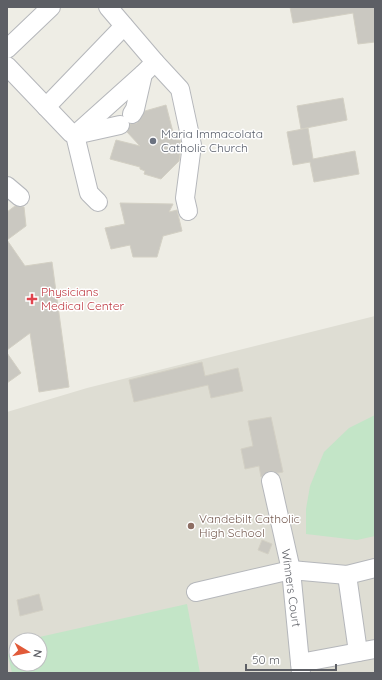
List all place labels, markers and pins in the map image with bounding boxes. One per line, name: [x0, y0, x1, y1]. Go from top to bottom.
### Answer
place label: Maria Immacolata Catholic Church: [161, 126, 263, 155]
marker: Maria Immacolata Catholic Church: [148, 136, 158, 146]
place label: Physicians Medical Center: [41, 284, 124, 313]
marker: Physicians Medical Center: [26, 293, 38, 305]
place label: Vandebilt Catholic High School: [199, 511, 300, 540]
marker: Vandebilt Catholic High School: [186, 521, 196, 531]

